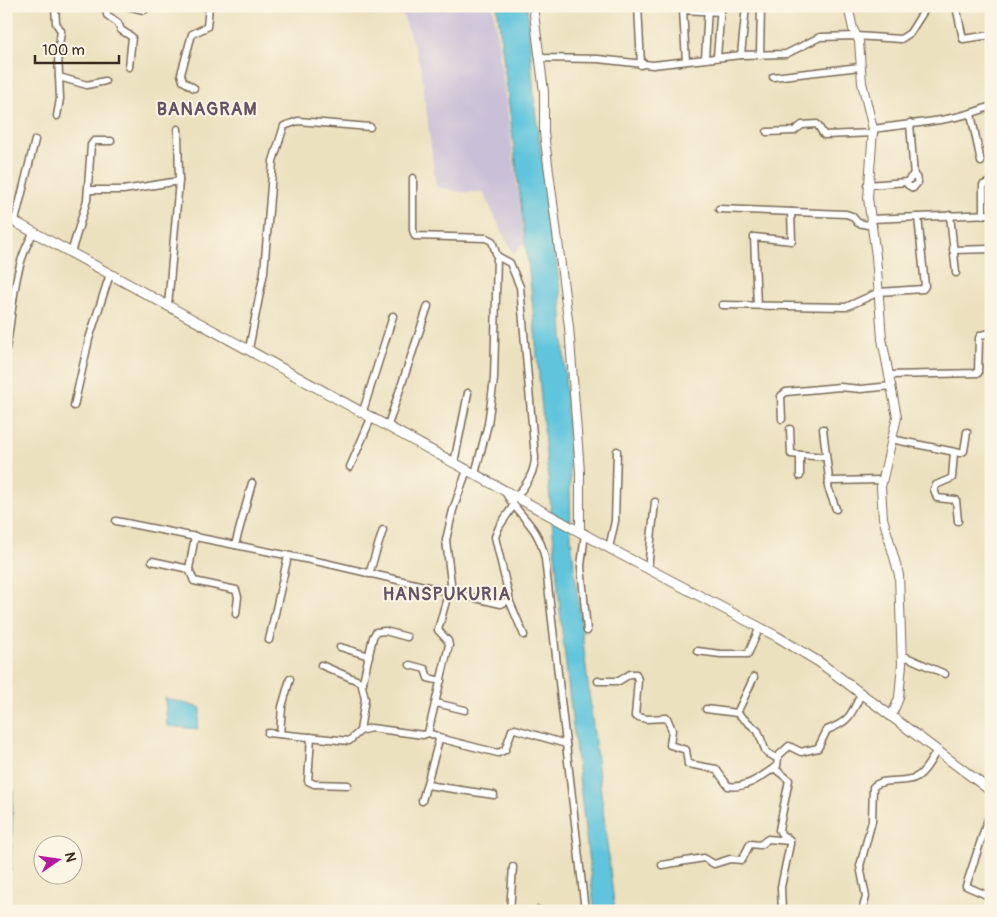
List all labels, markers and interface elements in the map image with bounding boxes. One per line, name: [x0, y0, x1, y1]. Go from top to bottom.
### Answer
scale bar: [35, 32, 119, 64]
text: 100 m: [42, 41, 85, 60]
district label: BANAGRAM: [157, 98, 257, 121]
district label: HANSPUKURIA: [383, 583, 511, 606]
north arrow: [32, 834, 82, 884]
text: N: [61, 851, 80, 864]

